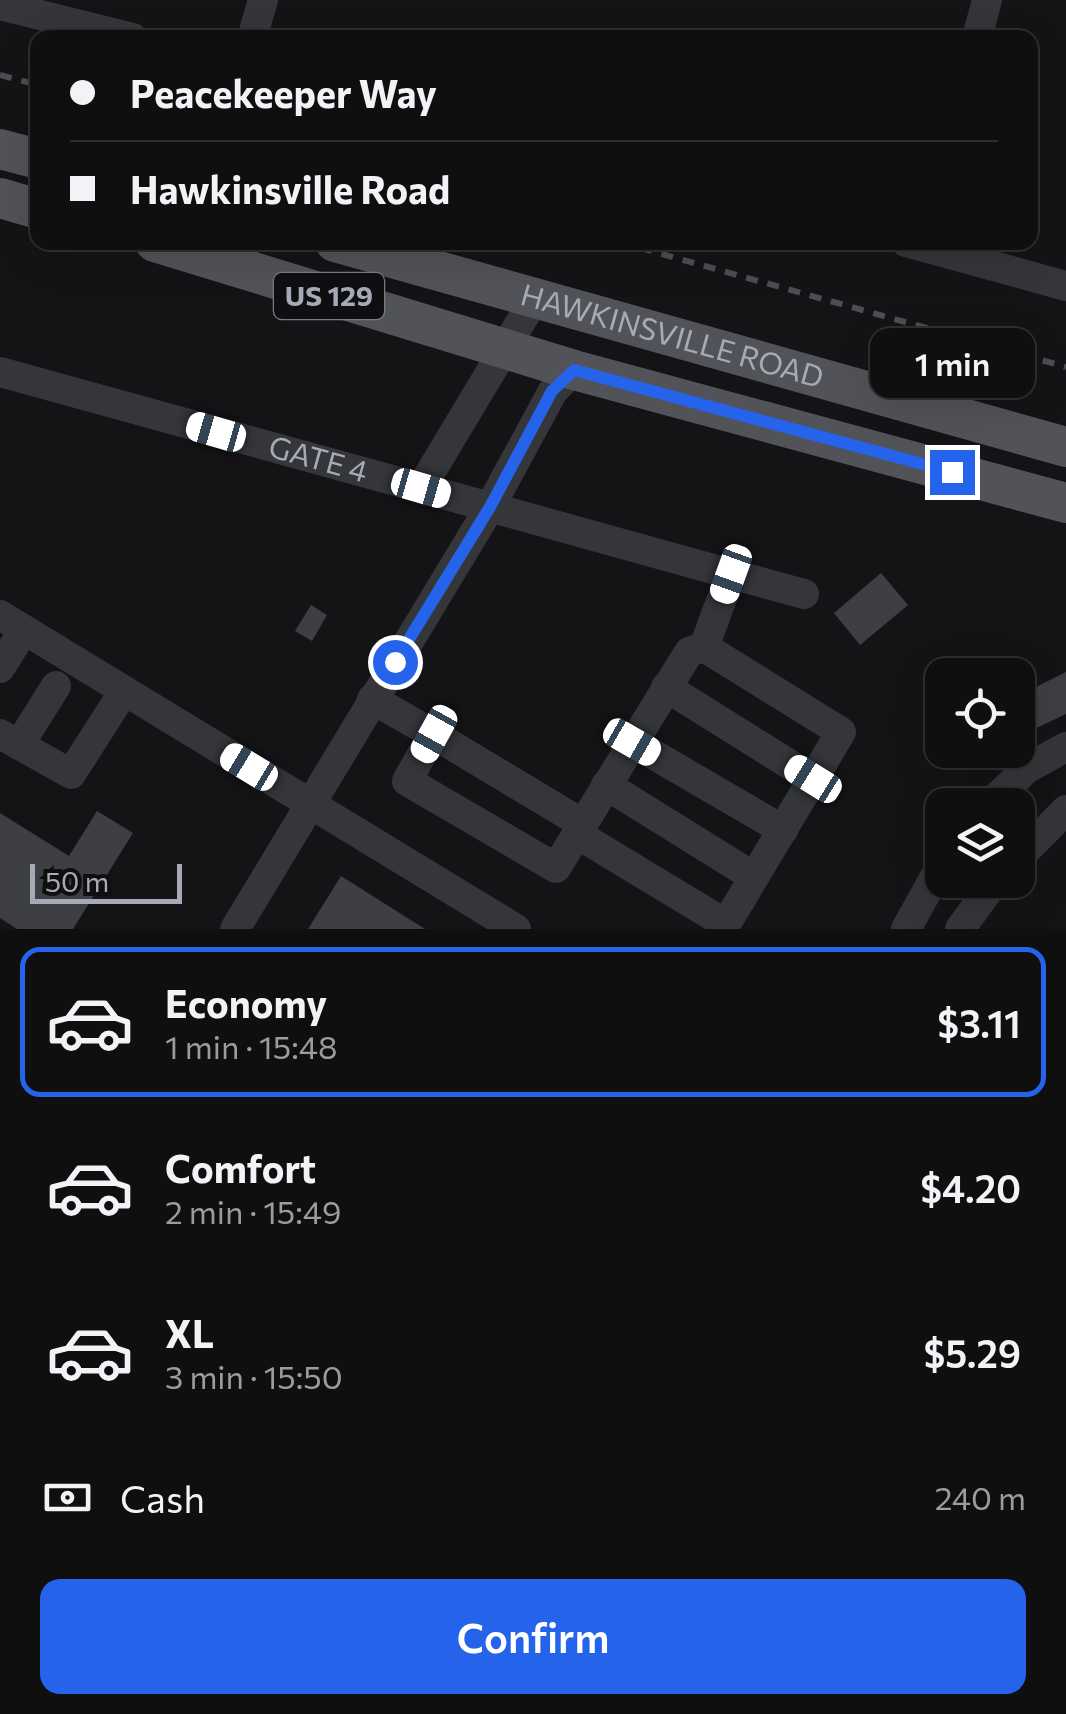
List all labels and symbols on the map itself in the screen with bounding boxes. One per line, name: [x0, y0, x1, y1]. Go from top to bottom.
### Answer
road number: US 129: [274, 273, 384, 319]
street label: HAWKINSVILLE ROAD: [517, 274, 828, 394]
callout: 1 min: [870, 327, 1034, 397]
car: [183, 409, 249, 455]
street label: GATE 4: [265, 426, 372, 488]
route end: [930, 450, 975, 495]
car: [388, 465, 454, 511]
car: [707, 541, 755, 607]
route start: [373, 640, 418, 685]
car: [406, 700, 462, 768]
car: [599, 714, 665, 770]
car: [216, 739, 282, 795]
car: [780, 750, 846, 808]
scale bar: [30, 859, 182, 904]

